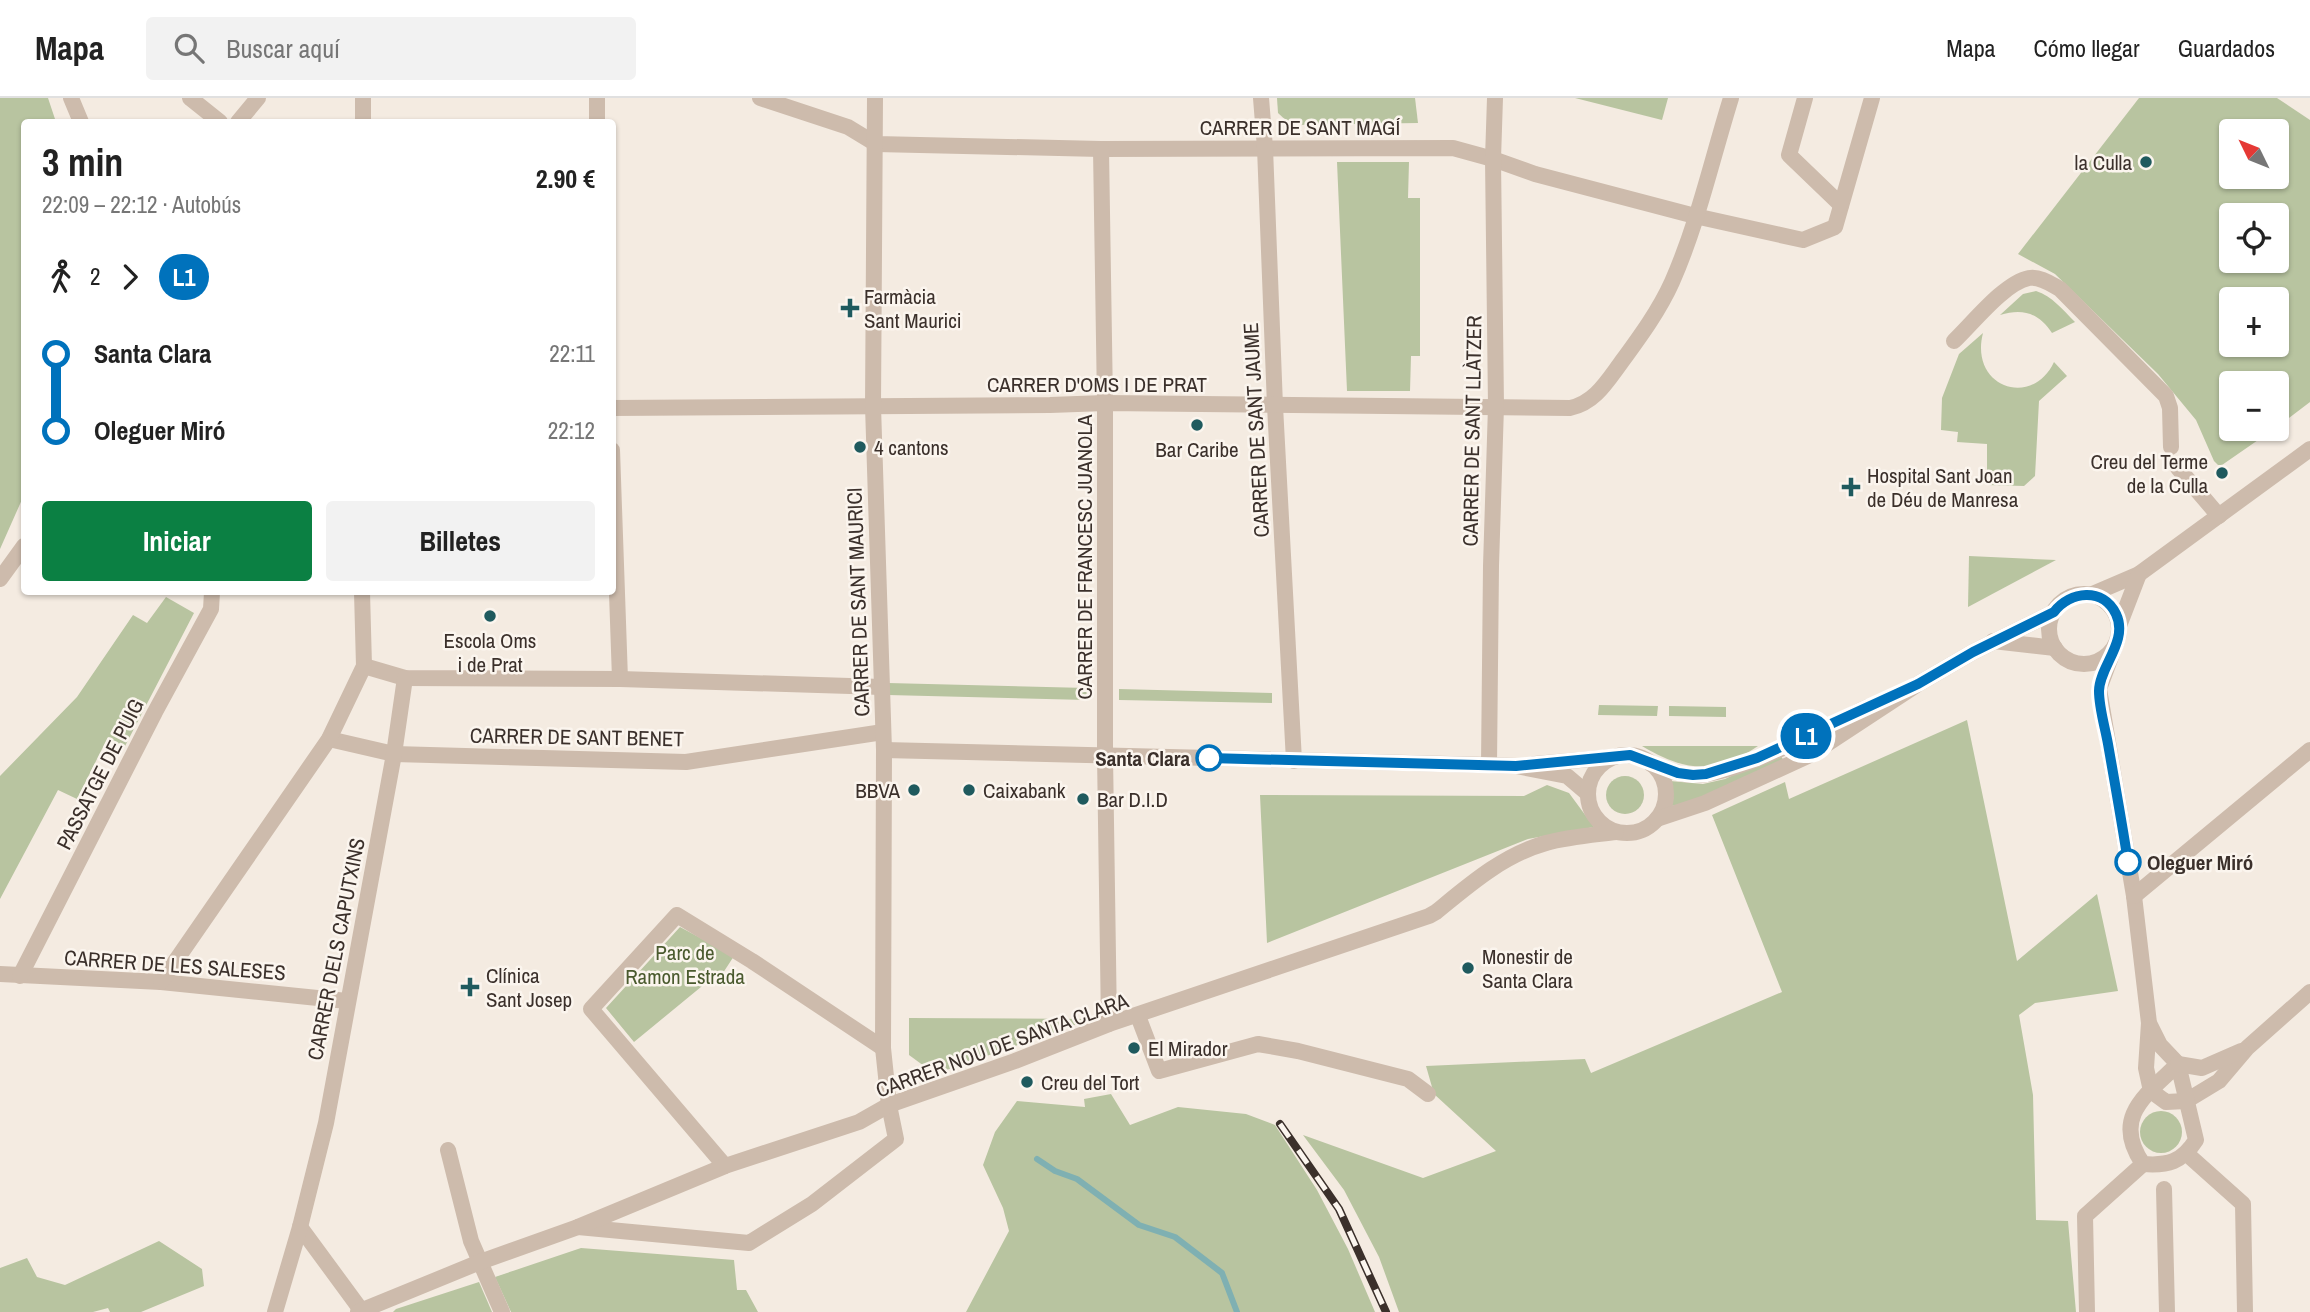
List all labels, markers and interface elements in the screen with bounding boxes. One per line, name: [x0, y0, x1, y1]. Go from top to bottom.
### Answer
search box: [146, 17, 636, 80]
text: Mapa: [35, 26, 104, 70]
icon: search: [170, 29, 208, 67]
text: Buscar aquí: [226, 31, 340, 66]
text: Mapa: [1946, 32, 1996, 64]
text: Cómo llegar: [2034, 32, 2140, 64]
text: Guardados: [2178, 32, 2275, 64]
street label: CARRER DE SANT MAGÍ: [1200, 113, 1401, 142]
north arrow: [2219, 119, 2289, 189]
map controls: [2219, 119, 2289, 441]
text: 3 min: [42, 137, 123, 188]
place label: la Culla: [2075, 148, 2132, 177]
marker: la Culla: [2138, 154, 2154, 170]
text: 2.90 €: [536, 161, 595, 196]
text: 22:09 – 22:12 · Autobús: [42, 189, 241, 220]
button: locate: [2219, 203, 2289, 273]
icon: walk: [42, 258, 80, 296]
icon: forward: [111, 258, 149, 296]
text: 2: [90, 261, 101, 292]
text: L1: [173, 261, 195, 293]
place label: Farmàcia Sant Maurici: [864, 282, 962, 335]
button: +: [2219, 287, 2289, 357]
marker: Farmàcia Sant Maurici: [842, 300, 858, 316]
street label: CARRER DE SANT LLÀTZER: [1455, 315, 1489, 547]
street label: CARRER DE SANT JAUME: [1236, 322, 1276, 538]
text: Santa Clara: [94, 336, 211, 371]
text: 22:11: [549, 338, 595, 369]
street label: CARRER D'OMS I DE PRAT: [987, 370, 1208, 399]
button: −: [2219, 371, 2289, 441]
text: Oleguer Miró: [94, 413, 226, 448]
street label: CARRER DE FRANCESC JUANOLA: [1070, 414, 1099, 700]
text: 22:12: [548, 415, 595, 446]
marker: Bar Caribe: [1189, 417, 1205, 433]
place label: 4 cantons: [874, 433, 949, 462]
place label: Bar Caribe: [1155, 435, 1239, 464]
marker: 4 cantons: [852, 439, 868, 455]
place label: Creu del Terme de la Culla: [2091, 447, 2208, 500]
place label: Hospital Sant Joan de Déu de Manresa: [1867, 461, 2019, 514]
marker: Creu del Terme de la Culla: [2214, 465, 2230, 481]
marker: Hospital Sant Joan de Déu de Manresa: [1841, 477, 1861, 497]
street label: CARRER DE SANT MAURICI: [840, 487, 876, 717]
button: Iniciar: [42, 501, 312, 581]
button: Billetes: [326, 501, 595, 581]
marker: Escola Oms i de Prat: [482, 608, 498, 624]
place label: Escola Oms i de Prat: [444, 626, 536, 679]
street label: PASSATGE DE PUIG: [49, 693, 151, 855]
line badge: L1: [1774, 713, 1838, 759]
text: L1: [1795, 720, 1817, 752]
street label: CARRER DE SANT BENET: [470, 721, 685, 753]
place label: Santa Clara: [1095, 744, 1190, 773]
marker: Santa Clara: [1196, 745, 1222, 771]
place label: BBVA: [855, 776, 900, 805]
place label: Caixabank: [983, 776, 1066, 805]
marker: BBVA: [906, 782, 922, 798]
marker: Caixabank: [961, 782, 977, 798]
place label: Bar D.I.D: [1097, 785, 1168, 814]
marker: Bar D.I.D: [1075, 791, 1091, 807]
street label: CARRER DELS CAPUTXINS: [300, 835, 372, 1063]
place label: Oleguer Miró: [2147, 848, 2253, 877]
marker: Oleguer Miró: [2115, 849, 2141, 875]
park label: Parc de Ramon Estrada: [625, 938, 745, 991]
place label: Monestir de Santa Clara: [1482, 942, 1573, 995]
street label: CARRER DE LES SALESES: [63, 943, 287, 987]
marker: Monestir de Santa Clara: [1460, 960, 1476, 976]
place label: Clínica Sant Josep: [486, 961, 572, 1014]
marker: Clínica Sant Josep: [460, 977, 480, 997]
street label: CARRER NOU DE SANTA CLARA: [872, 986, 1133, 1104]
place label: El Mirador: [1148, 1034, 1228, 1063]
marker: El Mirador: [1126, 1040, 1142, 1056]
place label: Creu del Tort: [1041, 1068, 1139, 1097]
marker: Creu del Tort: [1019, 1074, 1035, 1090]

